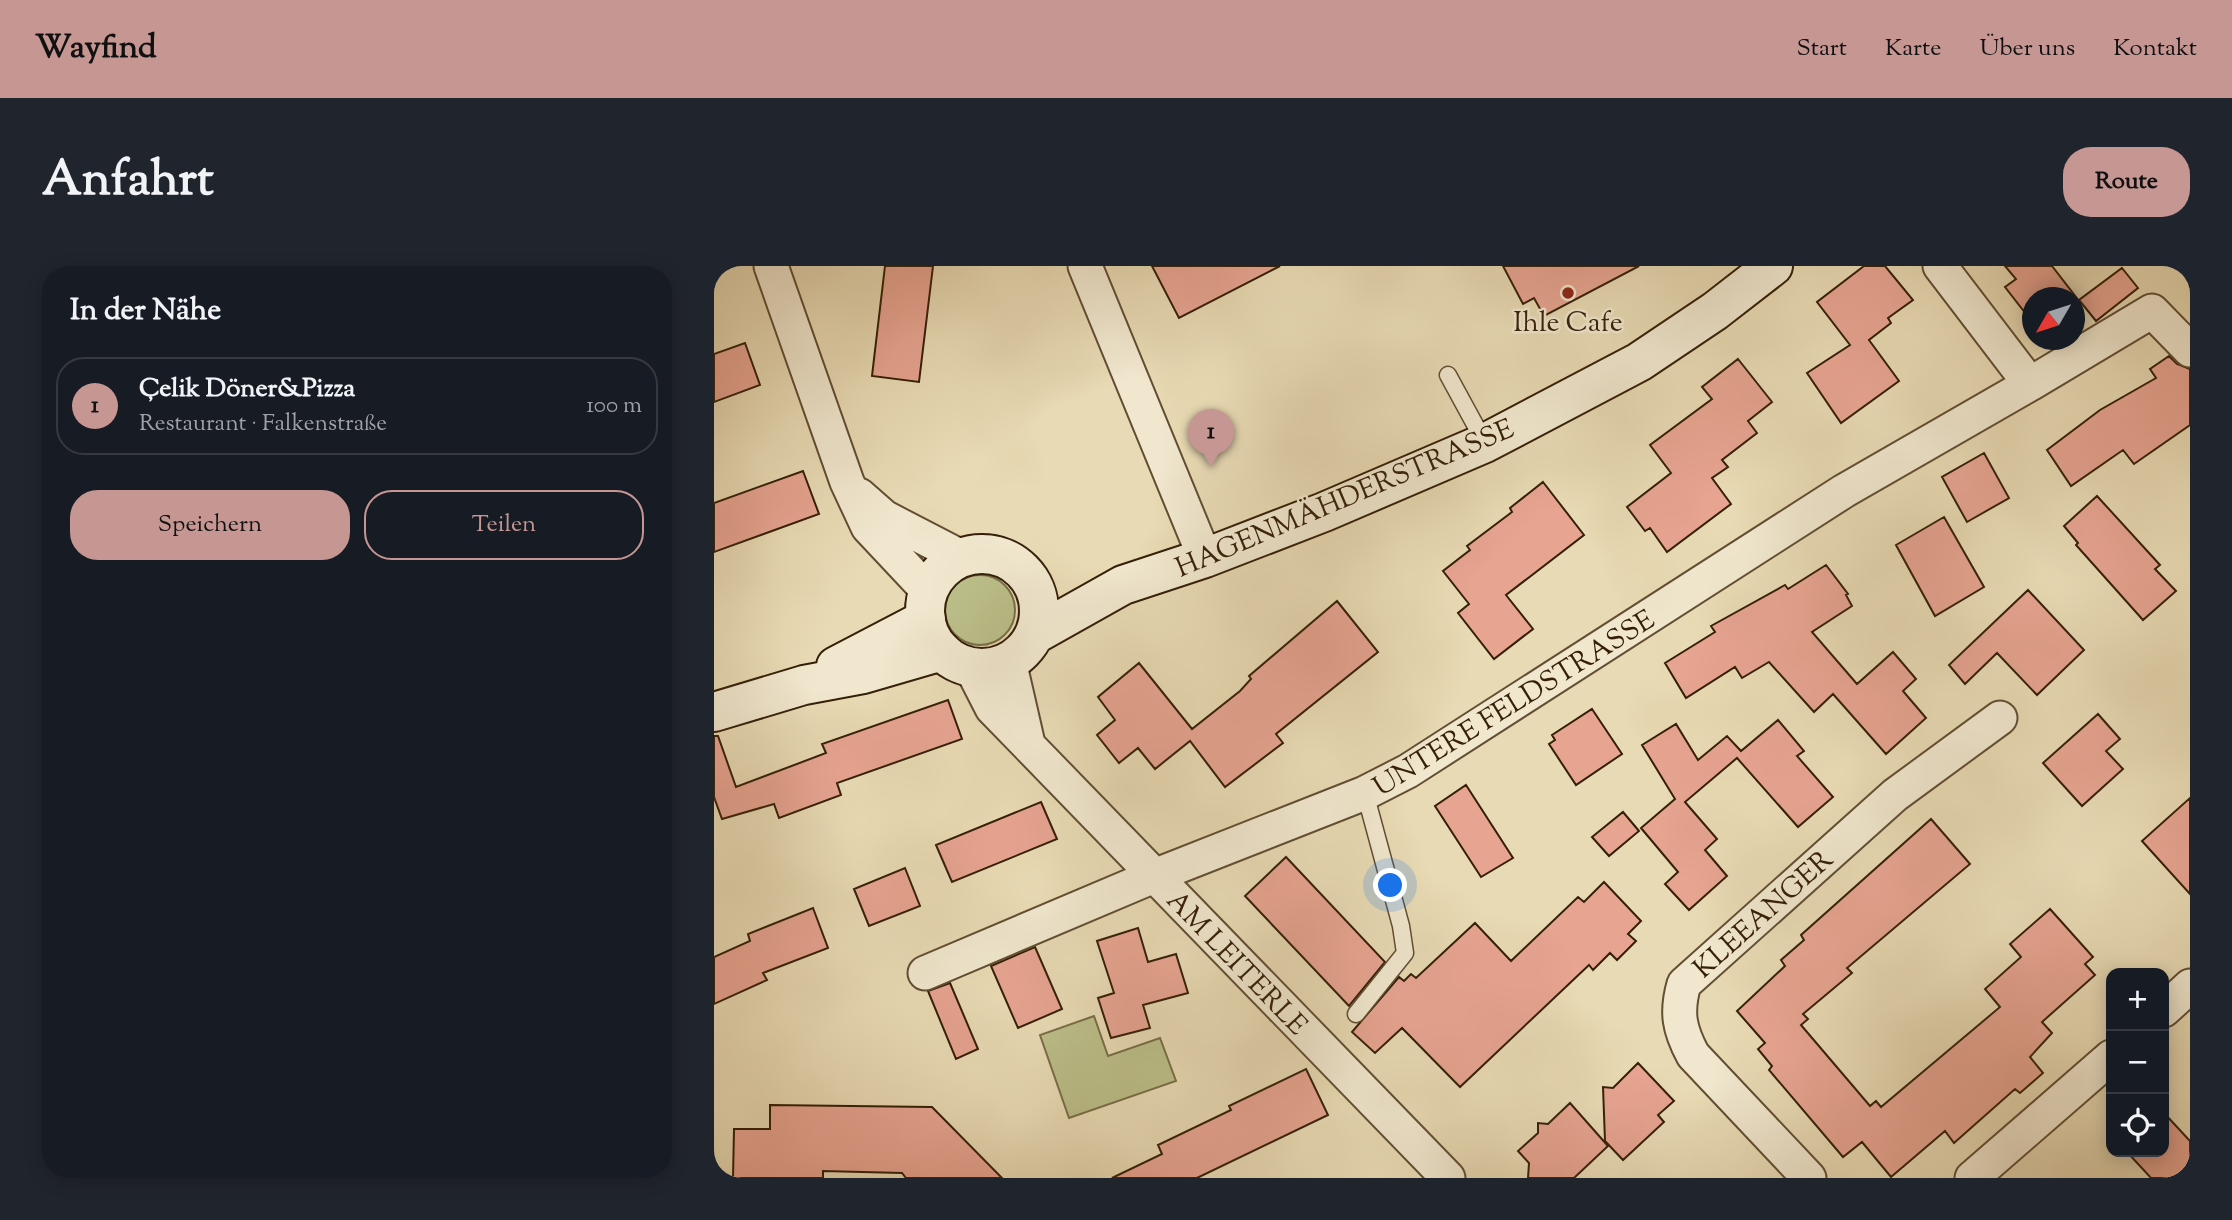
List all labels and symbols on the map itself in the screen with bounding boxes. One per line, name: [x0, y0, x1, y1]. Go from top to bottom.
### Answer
marker: Ihle Cafe: [1560, 285, 1576, 301]
north arrow: [2022, 287, 2085, 350]
place label: Ihle Cafe: [1513, 304, 1623, 344]
pin: 1: [1188, 409, 1234, 467]
street label: HAGENMÄHDERSTRASSE: [1170, 410, 1521, 589]
street label: UNTERE FELDSTRASSE: [1366, 601, 1663, 808]
street label: KLEEANGER: [1685, 841, 1843, 989]
your location: [1373, 868, 1407, 902]
street label: AM LEITERLE: [1156, 883, 1316, 1046]

